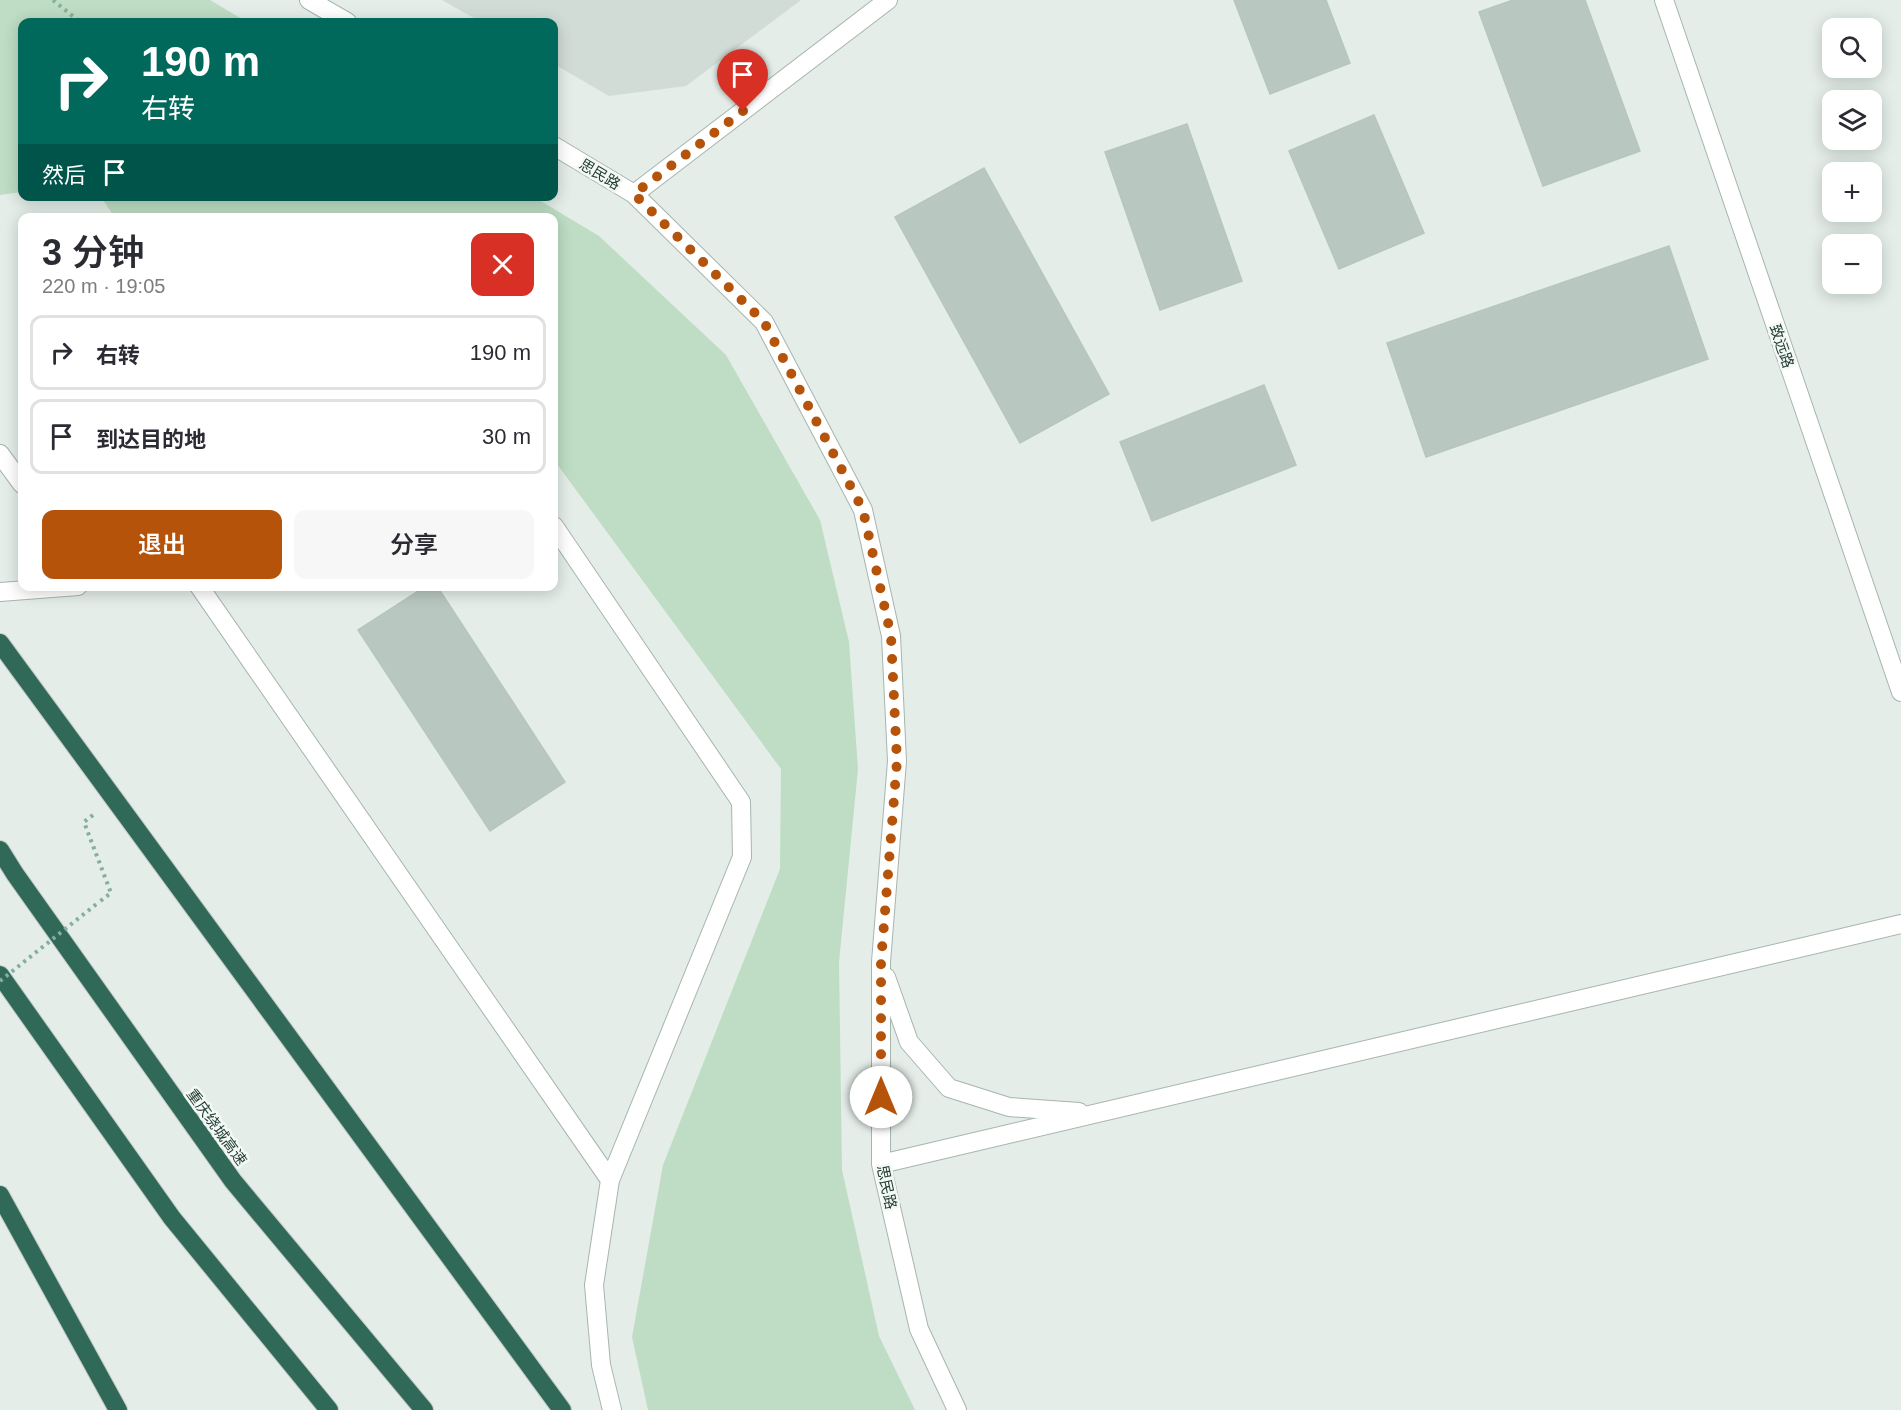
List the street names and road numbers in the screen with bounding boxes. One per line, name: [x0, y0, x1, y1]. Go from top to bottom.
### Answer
street label: 思民路: [576, 155, 624, 193]
street label: 致远路: [1767, 322, 1797, 370]
street label: 重庆绕城高速: [184, 1086, 250, 1168]
street label: 思民路: [874, 1163, 900, 1211]

